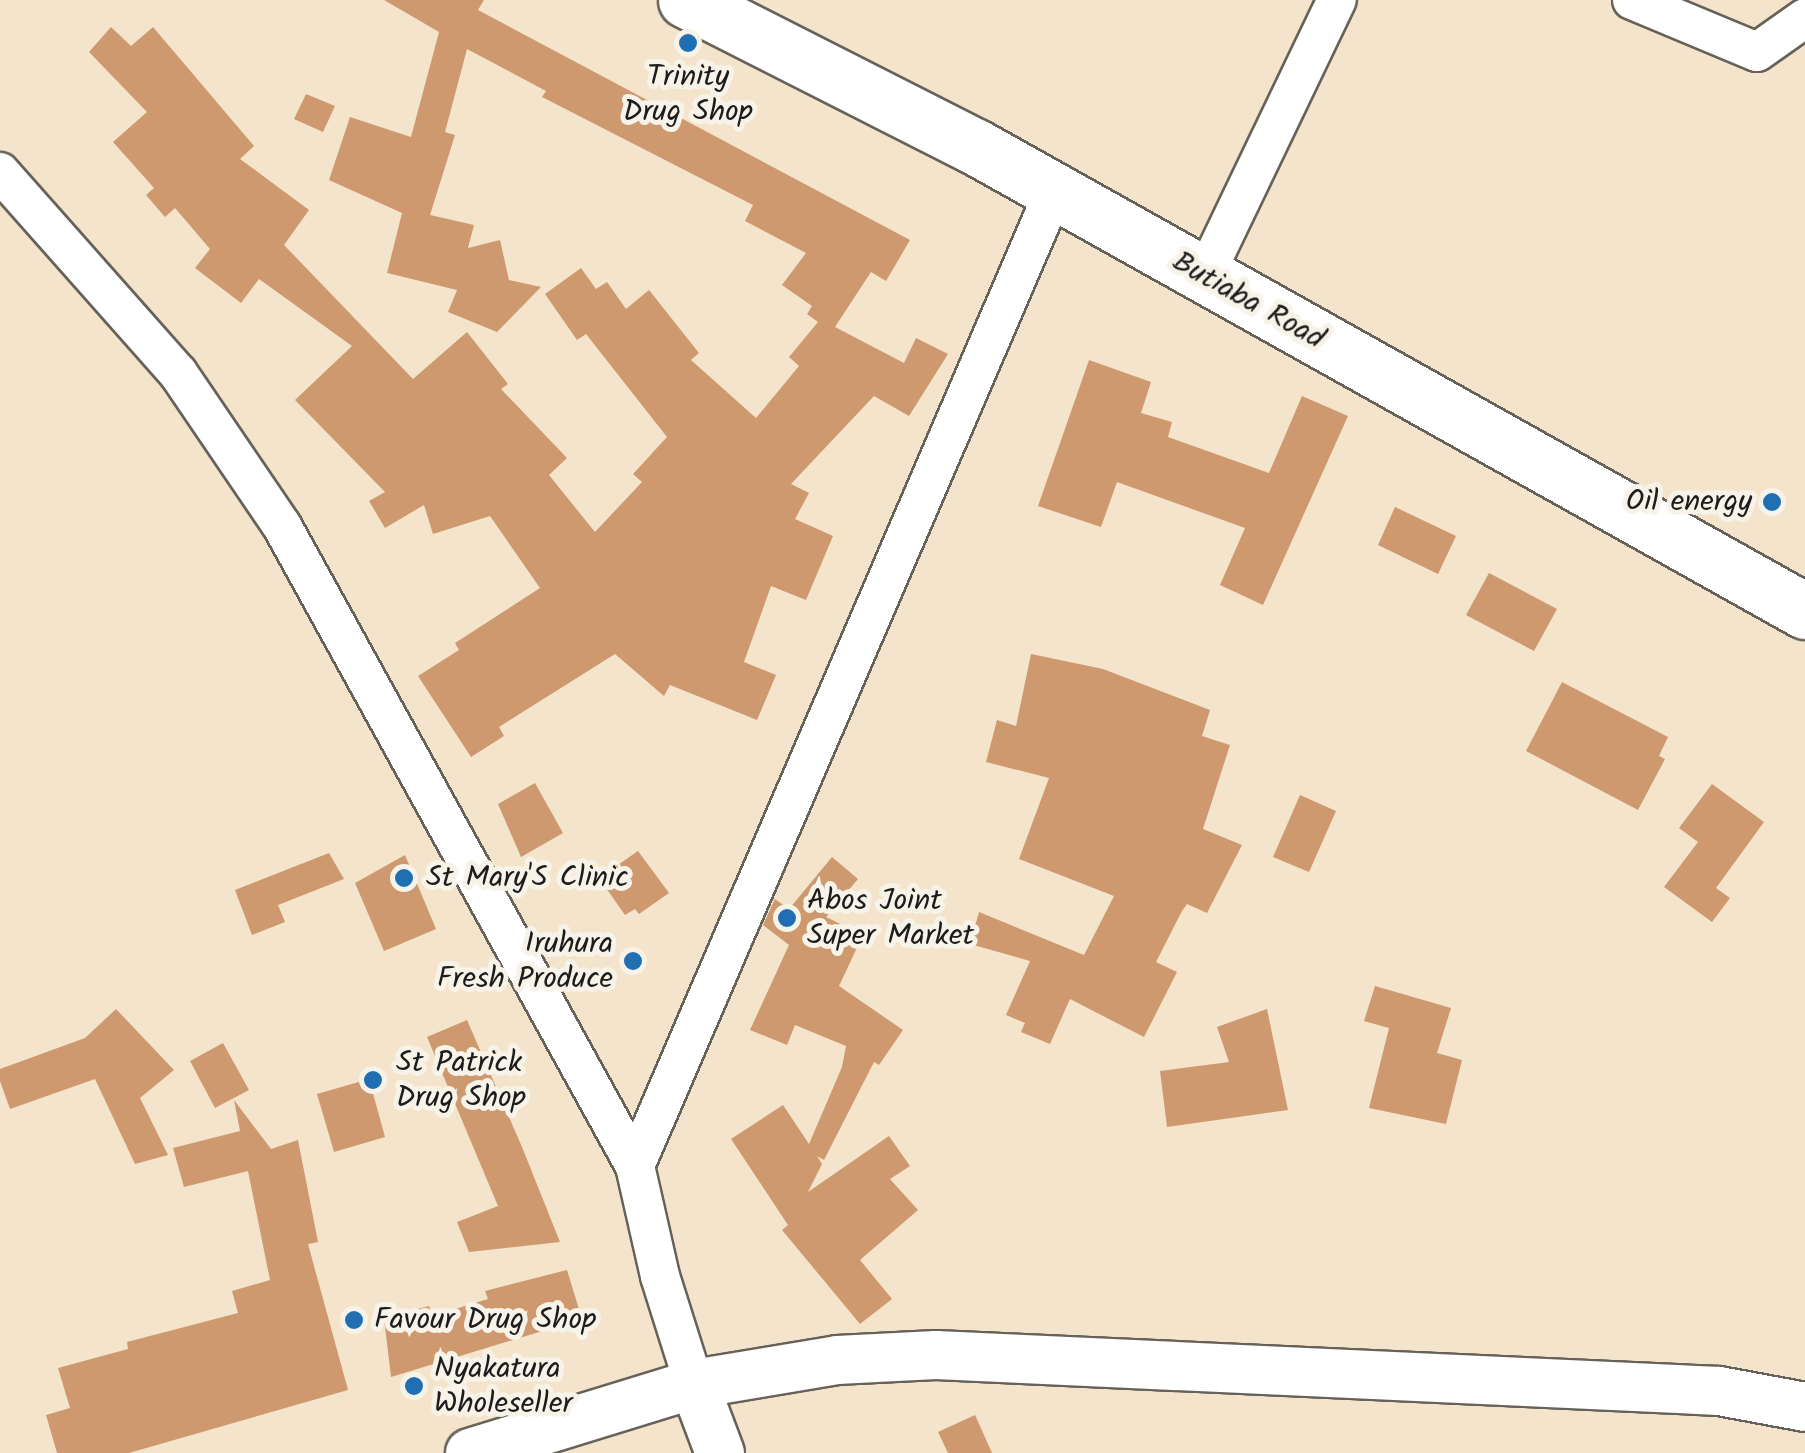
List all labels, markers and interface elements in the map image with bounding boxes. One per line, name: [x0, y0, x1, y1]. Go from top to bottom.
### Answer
marker: Trinity Drug Shop: [677, 32, 699, 54]
place label: Trinity Drug Shop: [623, 59, 753, 130]
street label: Butiaba Road: [1166, 244, 1330, 358]
place label: Oil energy: [1626, 484, 1752, 520]
marker: Oil energy: [1761, 491, 1783, 513]
place label: St Mary'S Clinic: [426, 860, 629, 896]
marker: St Mary'S Clinic: [391, 865, 417, 891]
place label: Abos Joint Super Market: [807, 883, 974, 954]
marker: Abos Joint Super Market: [776, 907, 798, 929]
place label: Iruhura Fresh Produce: [437, 926, 613, 996]
marker: Iruhura Fresh Produce: [622, 950, 644, 972]
place label: St Patrick Drug Shop: [396, 1045, 526, 1116]
marker: St Patrick Drug Shop: [360, 1067, 386, 1093]
place label: Favour Drug Shop: [374, 1302, 596, 1338]
marker: Favour Drug Shop: [343, 1309, 365, 1331]
place label: Nyakatura Wholeseller: [434, 1351, 572, 1422]
marker: Nyakatura Wholeseller: [403, 1375, 425, 1397]

